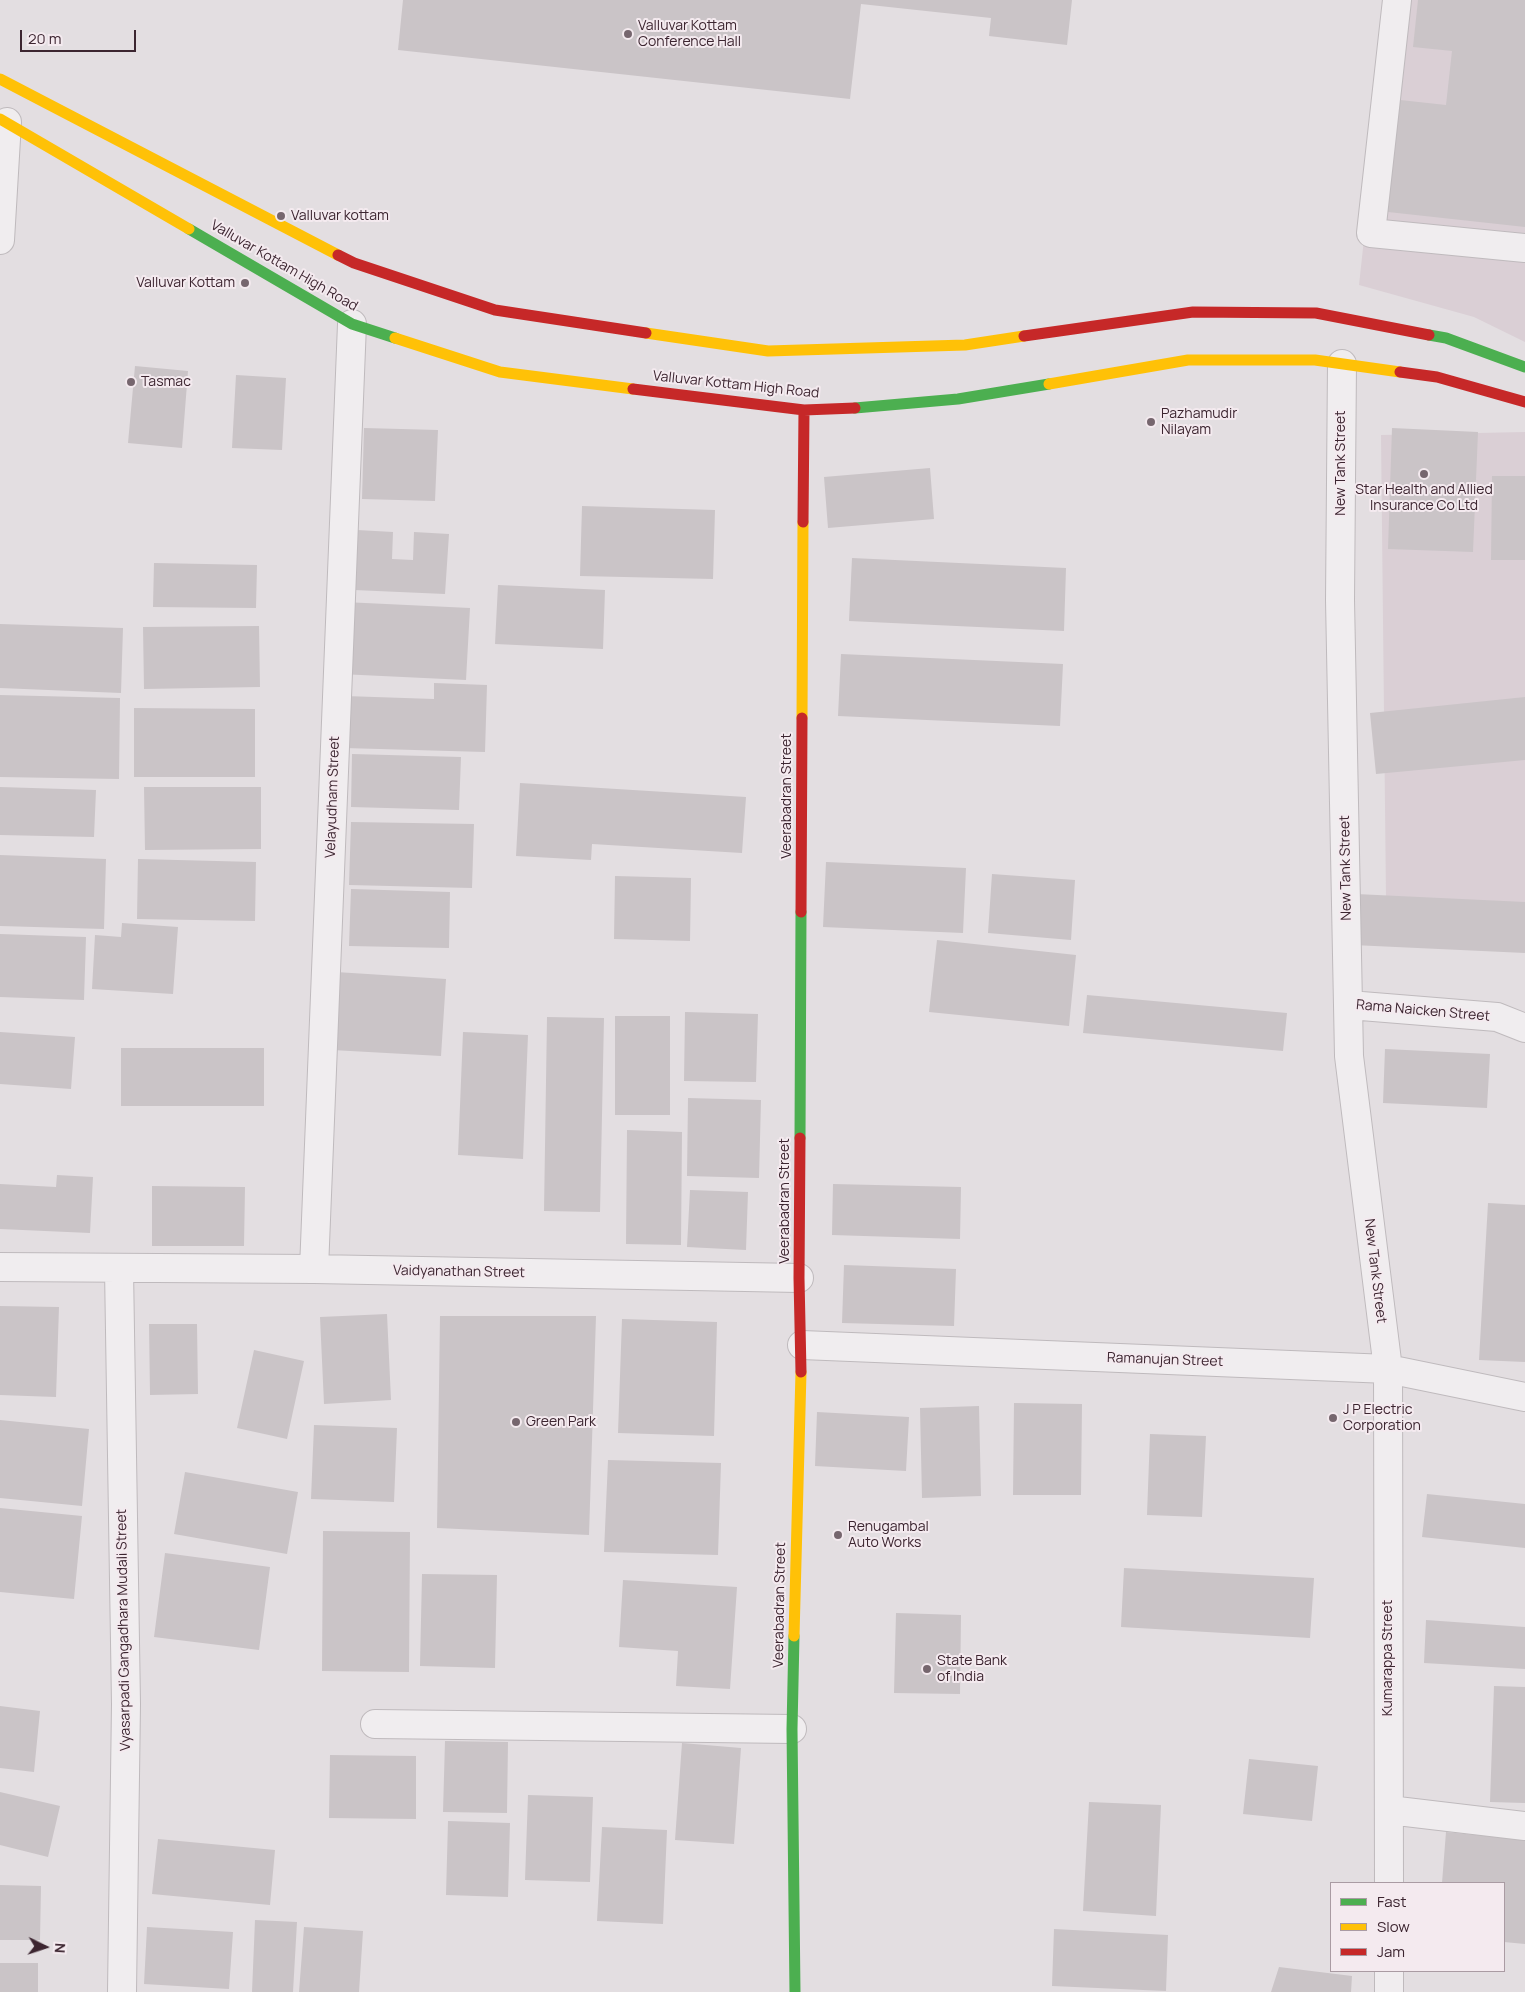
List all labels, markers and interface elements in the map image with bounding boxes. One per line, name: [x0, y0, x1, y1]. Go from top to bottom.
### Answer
place label: Valluvar Kottam Conference Hall: [638, 18, 741, 50]
scale bar: [22, 20, 139, 52]
text: 20 m: [28, 28, 61, 49]
marker: Valluvar Kottam Conference Hall: [622, 28, 634, 40]
place label: Valluvar kottam: [291, 208, 389, 224]
marker: Valluvar kottam: [275, 210, 287, 222]
street label: Valluvar Kottam High Road: [207, 217, 361, 315]
place label: Valluvar Kottam: [136, 275, 235, 291]
marker: Valluvar Kottam: [239, 277, 251, 289]
street label: Valluvar Kottam High Road: [652, 368, 820, 402]
place label: Tasmac: [141, 374, 191, 390]
marker: Tasmac: [125, 376, 137, 388]
place label: Pazhamudir Nilayam: [1161, 406, 1237, 438]
street label: New Tank Street: [1333, 410, 1349, 516]
marker: Pazhamudir Nilayam: [1145, 416, 1157, 428]
marker: Star Health and Allied Insurance Co Ltd: [1418, 468, 1430, 480]
place label: Star Health and Allied Insurance Co Ltd: [1355, 482, 1493, 514]
street label: Veerabadran Street: [779, 733, 795, 859]
street label: Velayudham Street: [322, 736, 344, 858]
street label: New Tank Street: [1337, 815, 1355, 921]
street label: Rama Naicken Street: [1355, 997, 1491, 1025]
street label: Veerabadran Street: [777, 1138, 793, 1264]
street label: New Tank Street: [1360, 1218, 1390, 1324]
street label: Vaidyanathan Street: [393, 1262, 525, 1282]
street label: Ramanujan Street: [1107, 1350, 1223, 1370]
place label: J P Electric Corporation: [1343, 1402, 1421, 1434]
marker: J P Electric Corporation: [1327, 1412, 1339, 1424]
place label: Green Park: [526, 1414, 596, 1430]
marker: Green Park: [510, 1416, 522, 1428]
street label: Vyasarpadi Gangadhara Mudali Street: [113, 1509, 135, 1751]
place label: Renugambal Auto Works: [848, 1519, 929, 1551]
marker: Renugambal Auto Works: [832, 1529, 844, 1541]
street label: Veerabadran Street: [771, 1542, 789, 1668]
street label: Kumarappa Street: [1380, 1600, 1396, 1716]
place label: State Bank of India: [937, 1653, 1007, 1685]
marker: State Bank of India: [921, 1663, 933, 1675]
legend: [1330, 1882, 1505, 1972]
text: Fast: [1377, 1891, 1406, 1912]
text: Slow: [1377, 1916, 1410, 1937]
north arrow: [20, 1922, 70, 1972]
text: Jam: [1377, 1941, 1405, 1962]
text: N: [51, 1942, 70, 1954]

